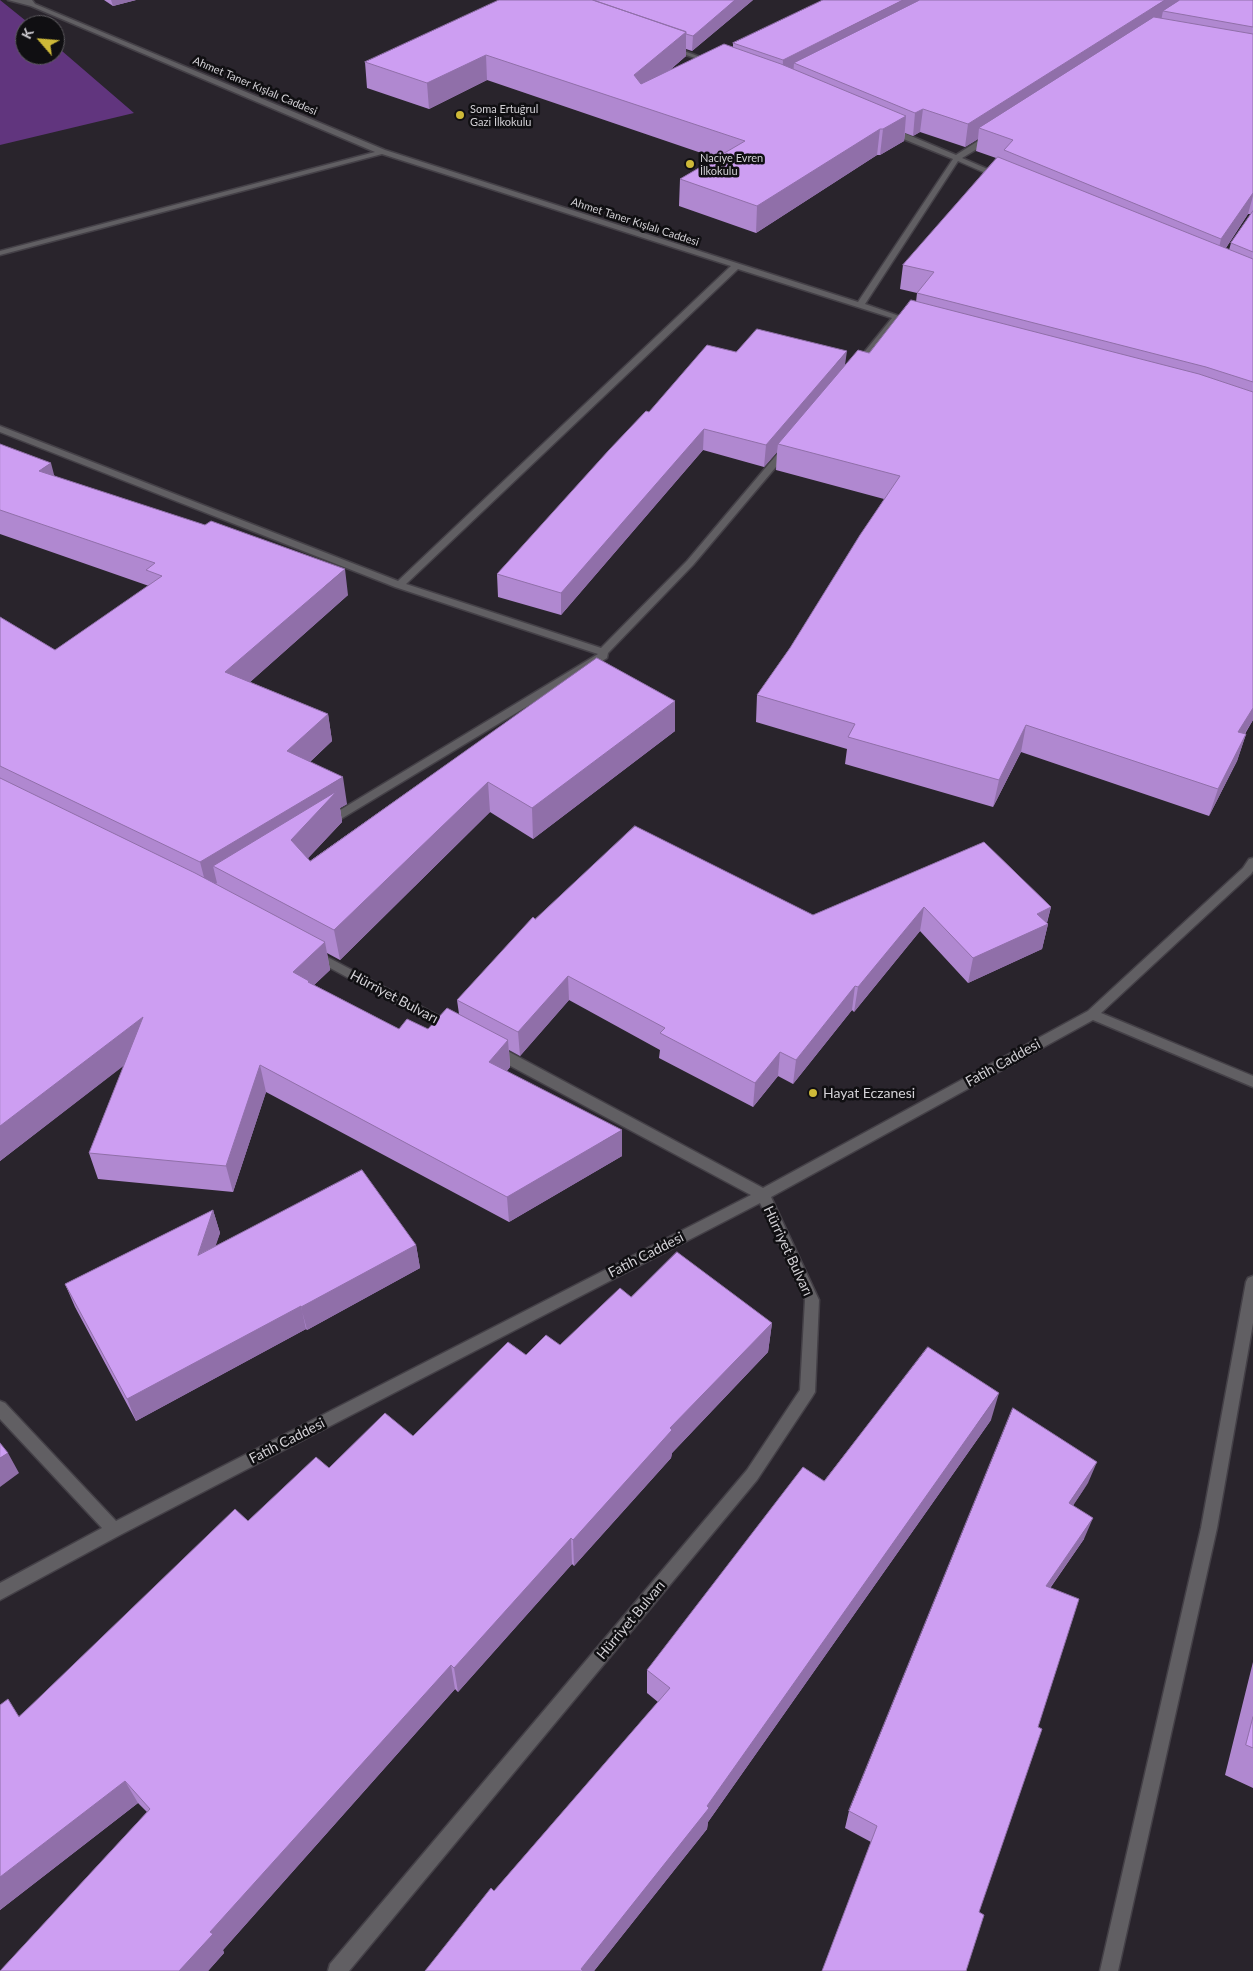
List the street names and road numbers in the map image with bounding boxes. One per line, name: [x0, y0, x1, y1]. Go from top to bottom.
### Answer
street label: Ahmet Taner Kışlalı Caddesi: [191, 54, 319, 118]
street label: Ahmet Taner Kışlalı Caddesi: [569, 195, 701, 249]
street label: Hürriyet Bulvarı: [347, 967, 441, 1027]
street label: Fatih Caddesi: [963, 1036, 1043, 1090]
street label: Hürriyet Bulvarı: [760, 1203, 816, 1299]
street label: Fatih Caddesi: [605, 1229, 687, 1281]
street label: Fatih Caddesi: [246, 1415, 328, 1467]
street label: Hürriyet Bulvarı: [593, 1577, 669, 1663]

